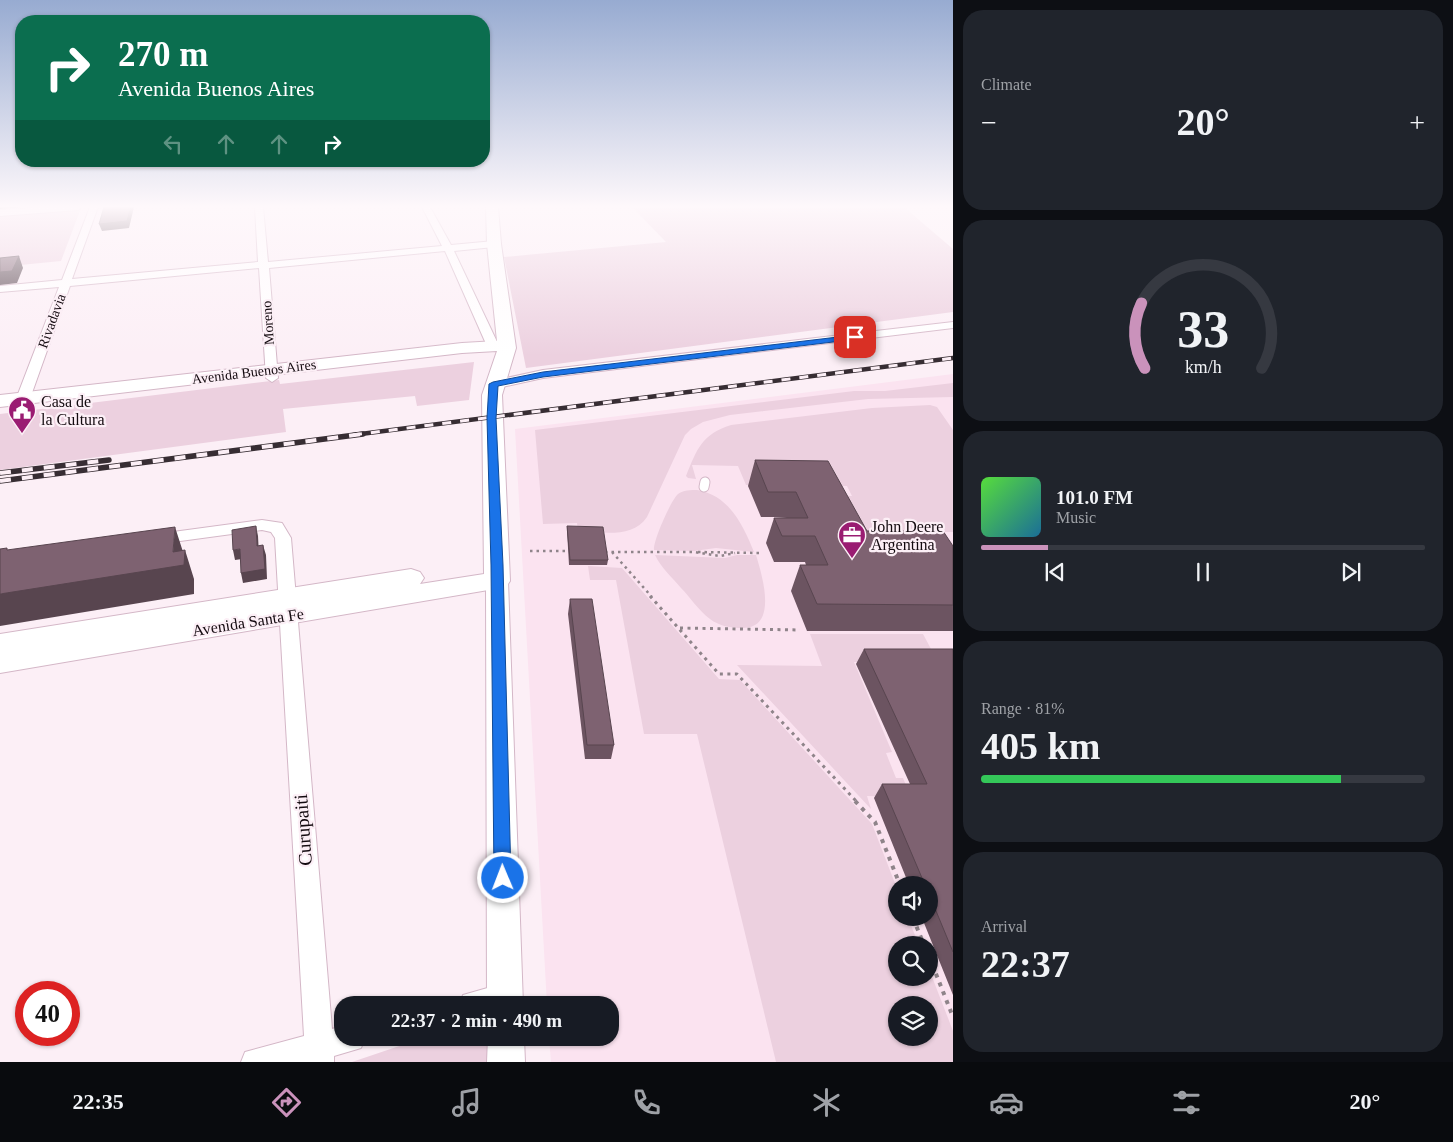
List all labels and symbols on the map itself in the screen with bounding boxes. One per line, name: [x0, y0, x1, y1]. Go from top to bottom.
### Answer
street label: Rivadavia: [35, 291, 69, 350]
street label: Moreno: [259, 300, 277, 346]
pin: [834, 316, 876, 358]
street label: Avenida Buenos Aires: [191, 357, 317, 387]
place label: Casa de la Cultura: [41, 393, 105, 428]
public building icon: Casa de la Cultura: [7, 395, 37, 434]
place label: John Deere Argentina: [871, 518, 943, 554]
office icon: John Deere Argentina: [837, 520, 867, 559]
street label: Avenida Santa Fe: [191, 605, 305, 639]
street label: Curupaiti: [290, 793, 316, 867]
position arrow: [476, 851, 528, 903]
speed limit sign: 40: [15, 981, 80, 1046]

